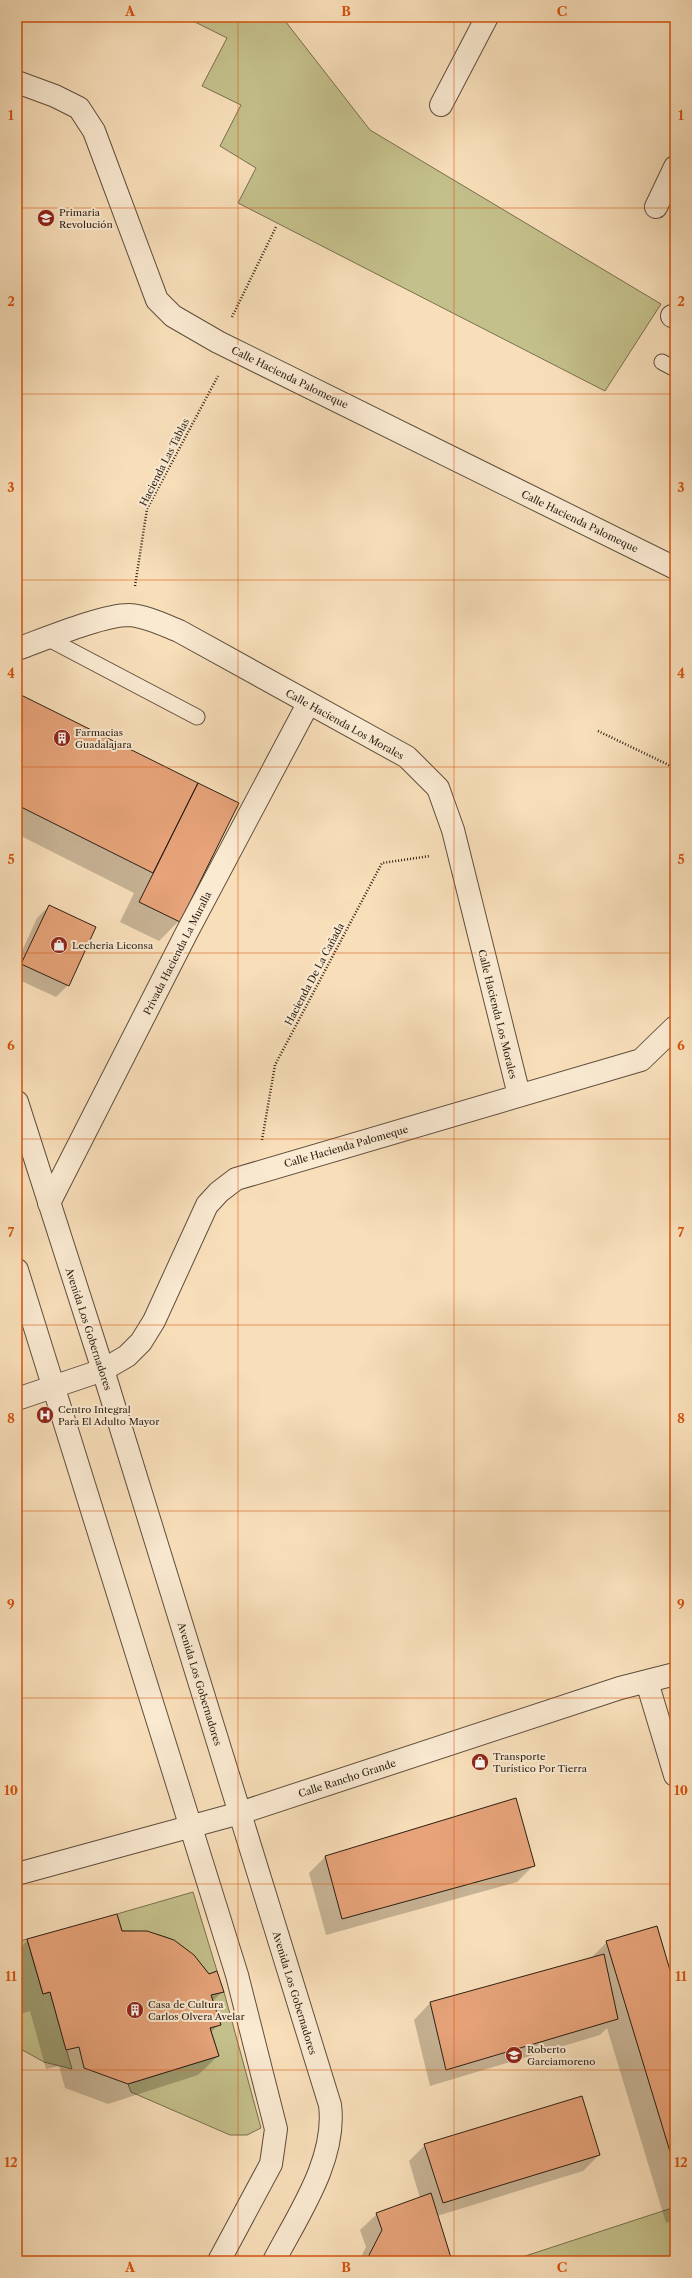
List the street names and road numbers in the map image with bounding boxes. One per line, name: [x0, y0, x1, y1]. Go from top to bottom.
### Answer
street label: Calle Hacienda Palomeque: [229, 343, 351, 412]
street label: Hacienda Las Tablas: [137, 416, 192, 508]
street label: Calle Hacienda Palomeque: [519, 487, 641, 556]
street label: Calle Hacienda Los Morales: [283, 686, 406, 762]
street label: Privada Hacienda La Muralla: [141, 889, 215, 1017]
street label: Hacienda De La Cañada: [282, 920, 347, 1028]
street label: Calle Hacienda Los Morales: [475, 948, 520, 1080]
street label: Calle Hacienda Palomeque: [283, 1122, 410, 1170]
street label: Avenida Los Gobernadores: [62, 1265, 115, 1392]
street label: Avenida Los Gobernadores: [174, 1620, 224, 1747]
street label: Calle Rancho Grande: [297, 1756, 398, 1800]
street label: Avenida Los Gobernadores: [269, 1929, 319, 2056]

